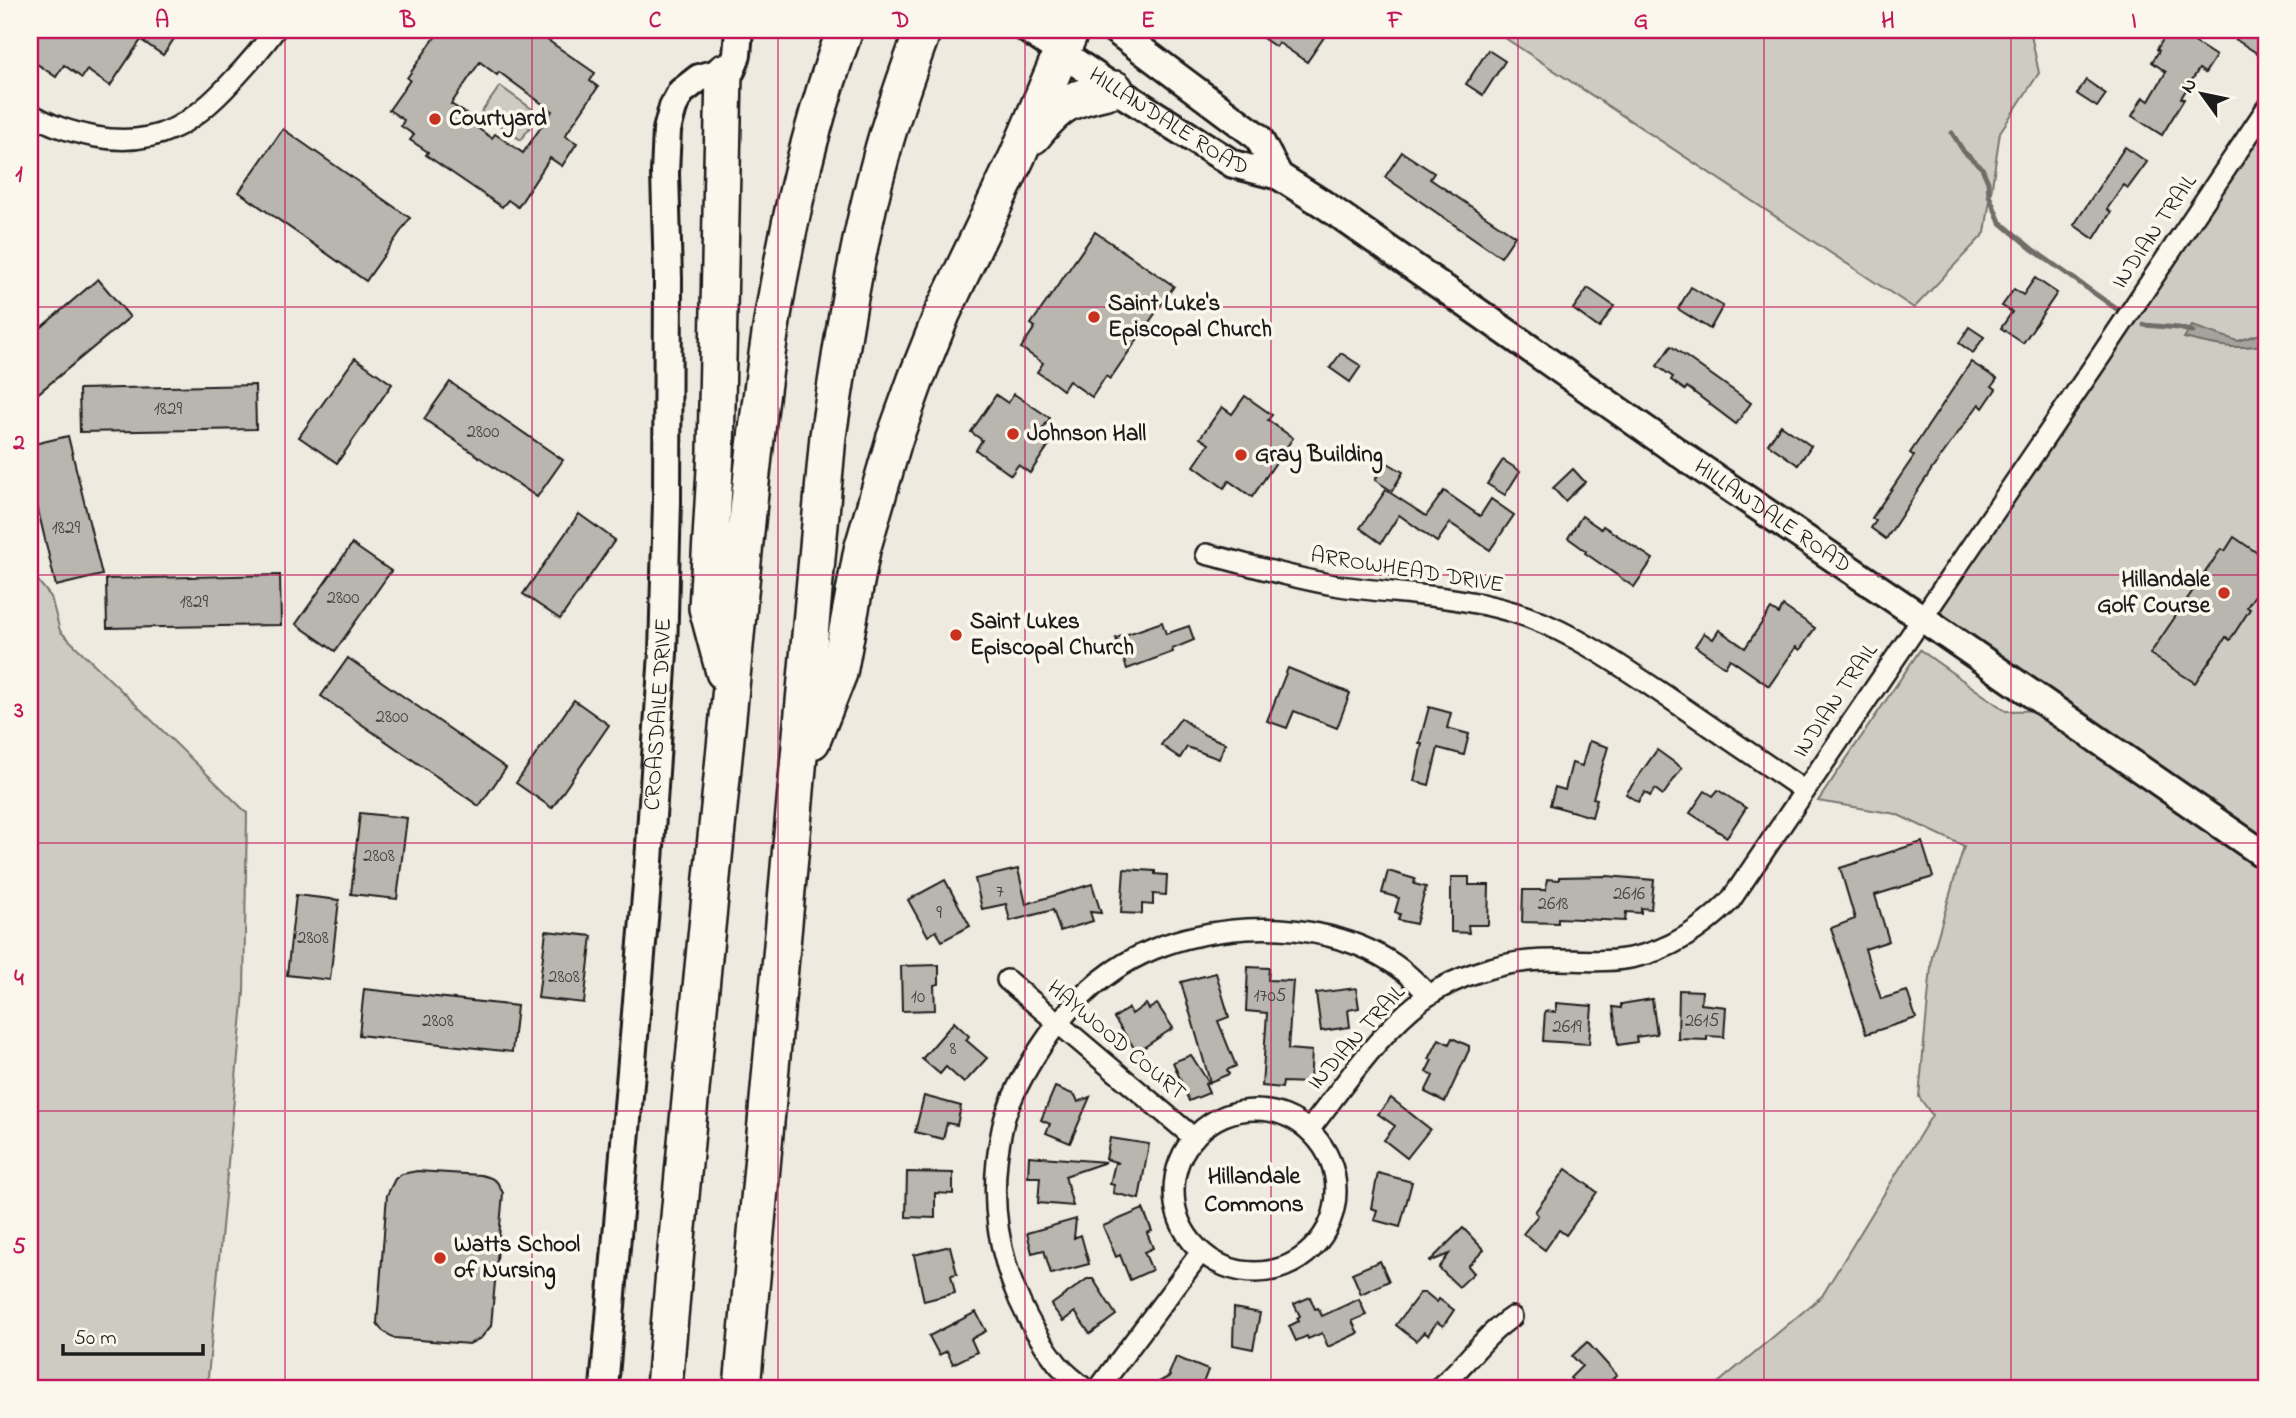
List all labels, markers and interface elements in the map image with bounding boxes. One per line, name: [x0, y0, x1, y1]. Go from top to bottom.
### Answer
text: A: [155, 5, 169, 38]
text: B: [399, 5, 416, 38]
text: C: [649, 5, 662, 38]
text: D: [892, 5, 909, 38]
text: E: [1141, 5, 1155, 38]
text: F: [1387, 5, 1403, 38]
text: G: [1634, 5, 1648, 38]
text: H: [1881, 5, 1895, 38]
text: I: [2131, 5, 2137, 38]
street label: HILLANDALE ROAD: [1082, 59, 1252, 184]
north arrow: [2166, 60, 2236, 130]
text: N: [2175, 73, 2205, 99]
place label: Courtyard: [449, 103, 547, 138]
marker: Courtyard: [427, 111, 443, 127]
text: 1: [15, 159, 23, 192]
street label: INDIAN TRAIL: [2104, 167, 2206, 296]
place label: Saint Luke's Episcopal Church: [1108, 288, 1272, 347]
marker: Saint Luke's Episcopal Church: [1086, 309, 1102, 325]
house number: 1829: [154, 396, 182, 423]
place label: Johnson Hall: [1027, 418, 1146, 451]
house number: 2800: [467, 419, 499, 446]
marker: Johnson Hall: [1005, 426, 1021, 442]
text: 2: [12, 427, 25, 460]
place label: Gray Building: [1255, 439, 1383, 474]
marker: Gray Building: [1233, 447, 1249, 463]
street label: HILLANDALE ROAD: [1687, 451, 1858, 582]
house number: 1829: [52, 515, 80, 542]
street label: ARROWHEAD DRIVE: [1308, 539, 1506, 603]
place label: Hillandale Golf Course: [2097, 564, 2211, 623]
house number: 2800: [327, 585, 359, 612]
marker: Hillandale Golf Course: [2216, 585, 2232, 601]
house number: 1829: [180, 589, 208, 616]
place label: Saint Lukes Episcopal Church: [970, 606, 1134, 665]
street label: CROASDAILE DRIVE: [636, 618, 680, 812]
marker: Saint Lukes Episcopal Church: [948, 627, 964, 643]
street label: INDIAN TRAIL: [1785, 636, 1887, 765]
text: 3: [13, 695, 24, 728]
house number: 2800: [376, 704, 408, 731]
house number: 2808: [363, 843, 395, 870]
house number: 7: [996, 879, 1004, 906]
house number: 2616: [1613, 881, 1645, 908]
house number: 2618: [1538, 891, 1568, 918]
house number: 9: [936, 900, 942, 927]
house number: 2808: [297, 925, 329, 952]
text: 4: [14, 963, 24, 996]
house number: 2808: [548, 964, 580, 991]
street label: HAYWOOD COURT: [1039, 973, 1193, 1109]
street label: INDIAN TRAIL: [1300, 977, 1414, 1098]
house number: 1705: [1254, 983, 1287, 1010]
house number: 10: [911, 984, 925, 1011]
house number: 2808: [422, 1008, 454, 1035]
house number: 2615: [1685, 1008, 1719, 1035]
house number: 2619: [1552, 1014, 1582, 1041]
house number: 8: [949, 1036, 957, 1063]
district label: Hillandale Commons: [1204, 1160, 1304, 1223]
place label: Watts School of Nursing: [454, 1229, 580, 1290]
text: 5: [12, 1231, 26, 1264]
marker: Watts School of Nursing: [432, 1250, 448, 1266]
scale bar: [63, 1313, 203, 1357]
text: 50 m: [74, 1324, 117, 1354]

